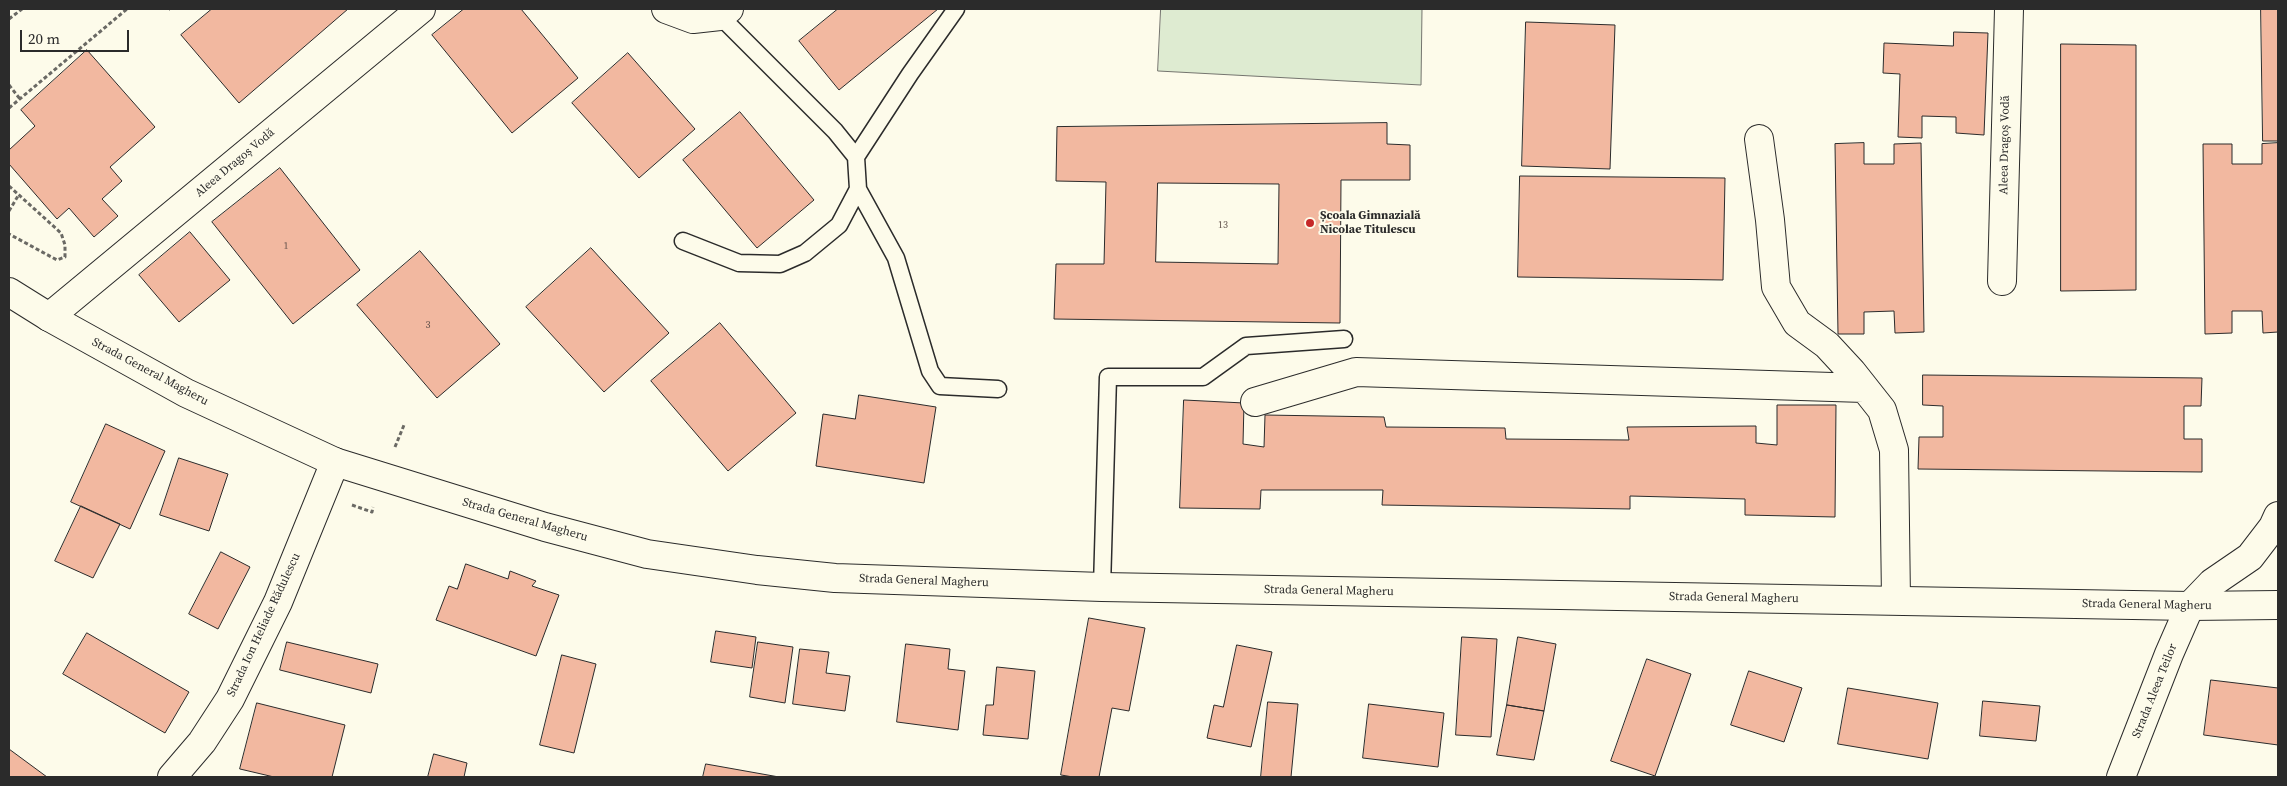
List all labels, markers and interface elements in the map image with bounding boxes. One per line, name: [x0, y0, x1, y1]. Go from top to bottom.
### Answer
scale bar: [22, 20, 131, 52]
text: 20 m: [28, 28, 60, 49]
street label: Aleea Dragoș Vodă: [1997, 95, 2013, 195]
street label: Aleea Dragoș Vodă: [192, 126, 278, 200]
place label: Școala Gimnazială Nicolae Titulescu: [1320, 209, 1421, 237]
marker: Școala Gimnazială Nicolae Titulescu: [1304, 217, 1316, 229]
house number: 13: [1218, 219, 1228, 231]
house number: 1: [284, 240, 288, 252]
house number: 3: [426, 319, 430, 331]
street label: Strada General Magheru: [89, 335, 211, 409]
street label: Strada General Magheru: [461, 495, 589, 545]
street label: Strada Ion Heliade Rădulescu: [224, 551, 304, 699]
street label: Strada General Magheru: [859, 572, 989, 590]
street label: Strada General Magheru: [1264, 583, 1394, 599]
street label: Strada General Magheru: [1669, 590, 1799, 606]
street label: Strada General Magheru: [2082, 597, 2212, 613]
street label: Strada Aleea Teilor: [2130, 642, 2180, 740]

